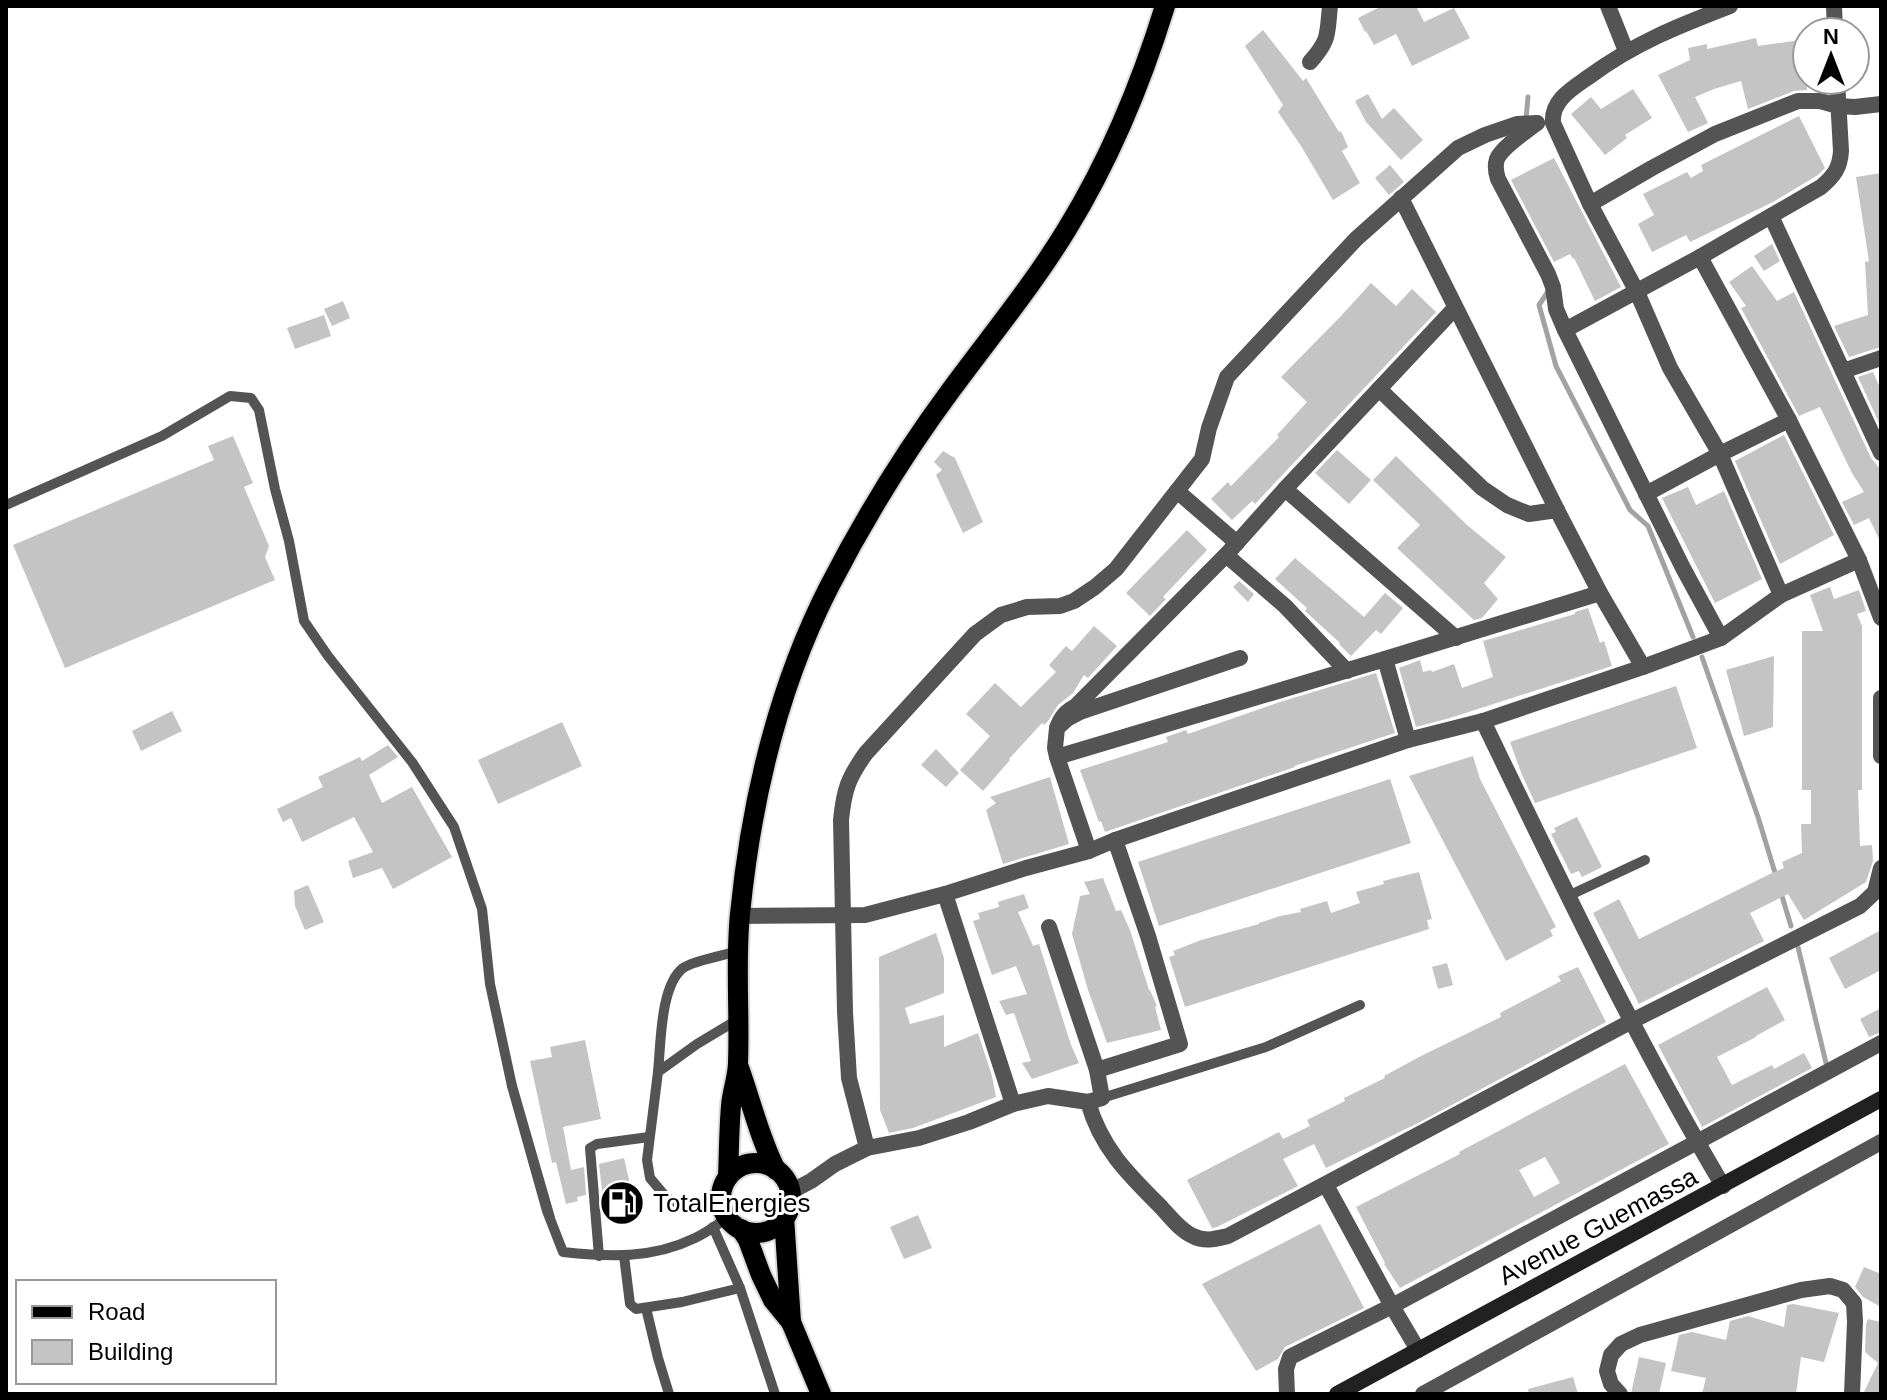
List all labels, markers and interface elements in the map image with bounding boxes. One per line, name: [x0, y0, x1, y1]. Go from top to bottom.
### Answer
north arrow: [1791, 16, 1871, 96]
text: N: [1823, 24, 1839, 49]
street label: Avenue Guemassa: [1494, 1161, 1703, 1291]
fuel station icon: TotalEnergies: [598, 1179, 646, 1227]
place label: TotalEnergies: [653, 1188, 811, 1218]
legend: [16, 1280, 276, 1384]
text: Road: [88, 1298, 145, 1325]
text: Building: [88, 1338, 173, 1365]

